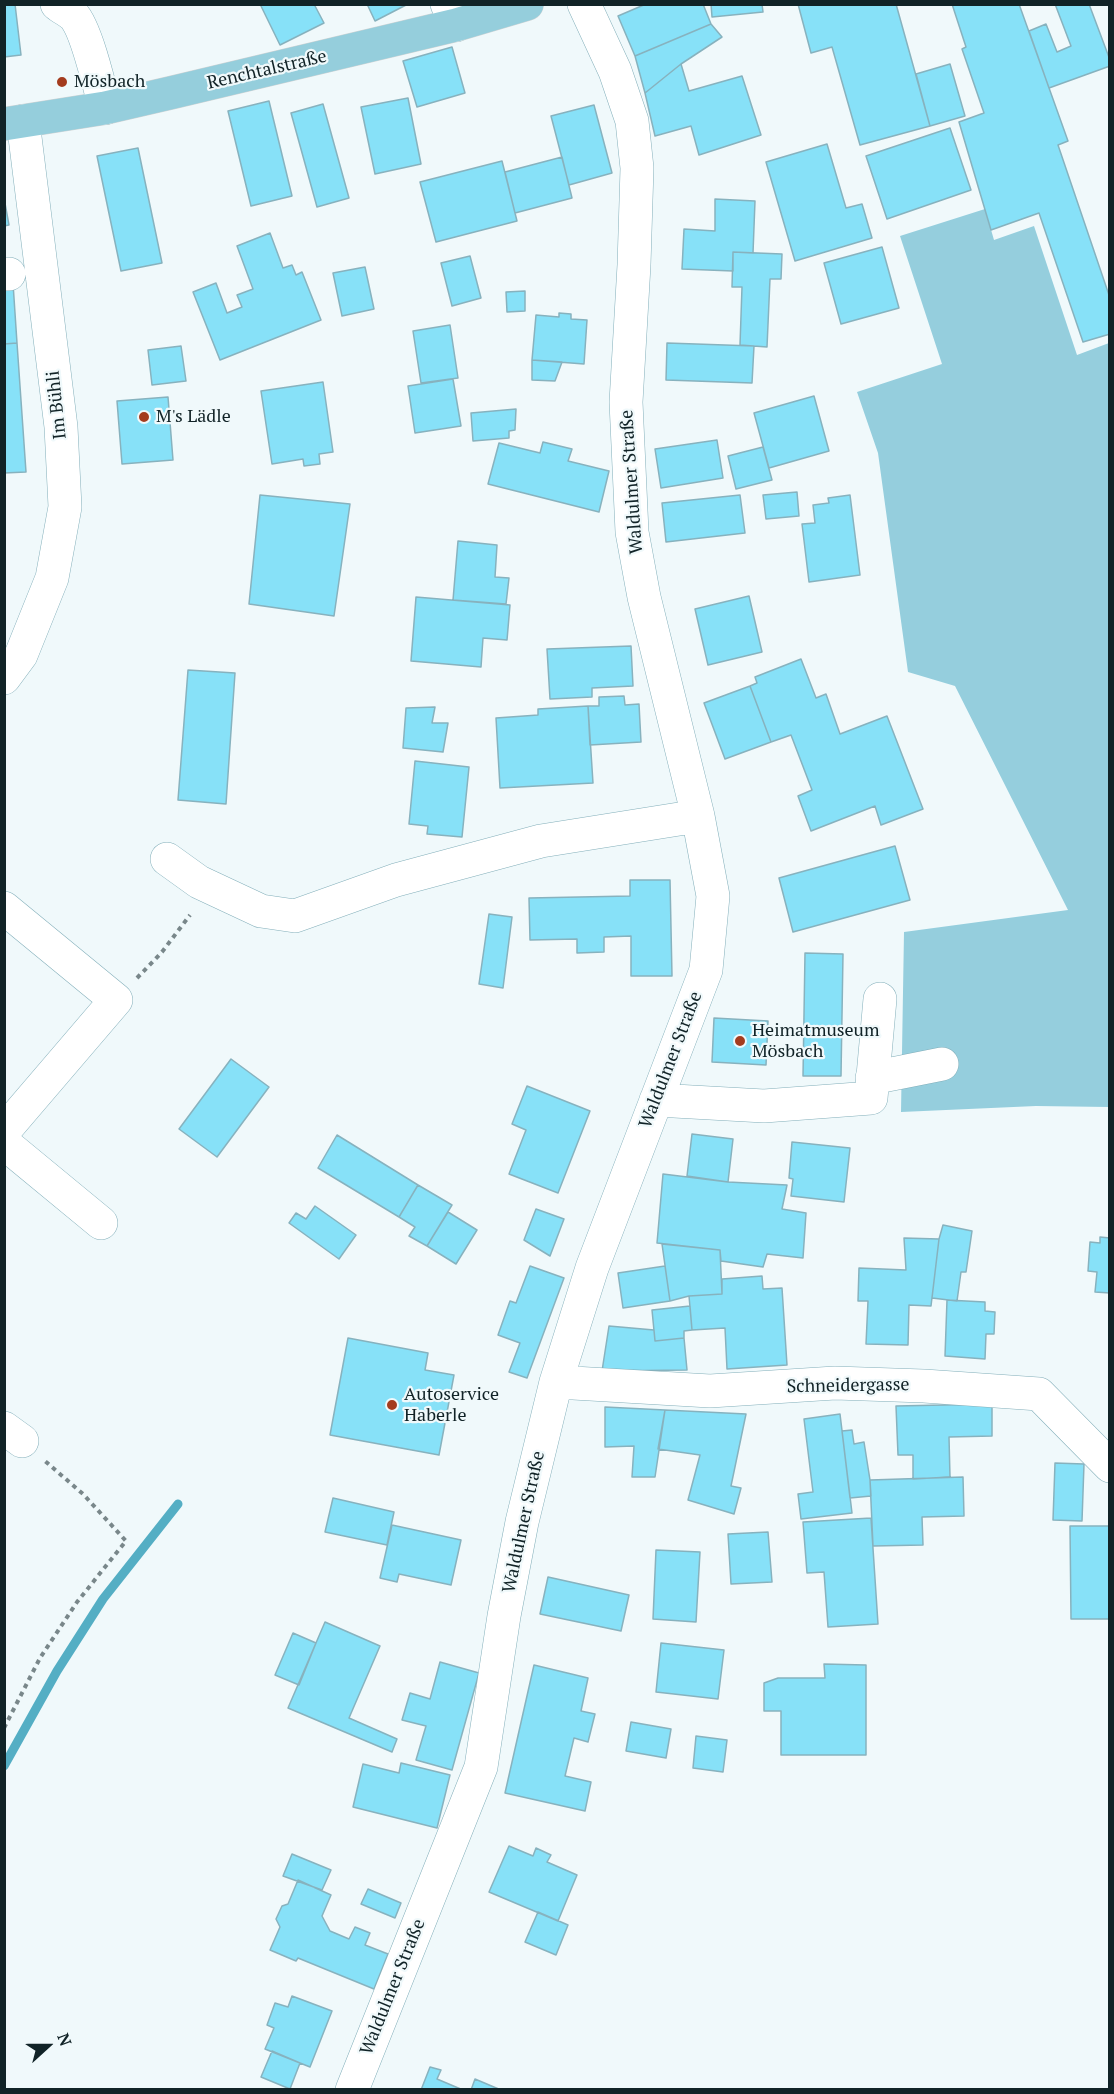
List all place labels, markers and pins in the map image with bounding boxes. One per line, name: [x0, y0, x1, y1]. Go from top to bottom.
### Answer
place label: Mösbach: [74, 71, 145, 93]
marker: Mösbach: [55, 75, 69, 89]
place label: M's Lädle: [156, 406, 231, 428]
marker: M's Lädle: [137, 410, 151, 424]
place label: Heimatmuseum Mösbach: [752, 1020, 879, 1062]
marker: Heimatmuseum Mösbach: [733, 1034, 747, 1048]
place label: Autoservice Haberle: [404, 1384, 499, 1426]
marker: Autoservice Haberle: [385, 1398, 399, 1412]

